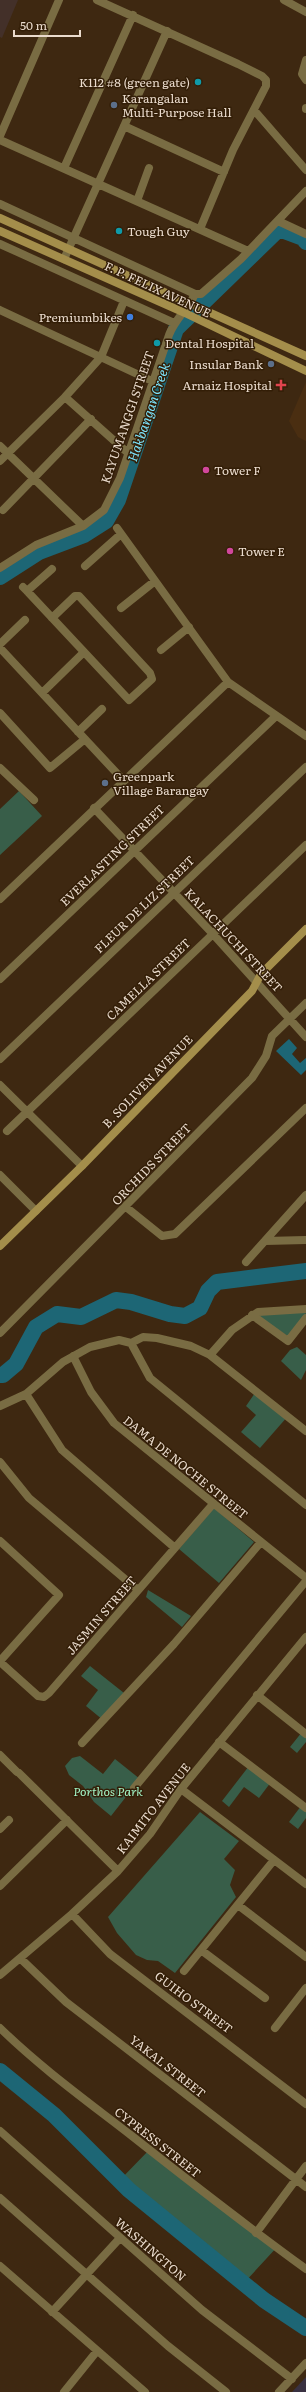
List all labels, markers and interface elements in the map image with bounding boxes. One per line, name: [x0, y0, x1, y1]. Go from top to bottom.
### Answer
scale bar: [14, 12, 80, 38]
text: 50 m: [20, 16, 47, 34]
place label: K112 #8 (green gate): [79, 73, 190, 91]
marker: K112 #8 (green gate): [193, 77, 203, 87]
place label: Karangalan Multi-Purpose Hall: [122, 89, 231, 121]
marker: Karangalan Multi-Purpose Hall: [109, 100, 119, 110]
place label: Tough Guy: [127, 222, 190, 240]
marker: Tough Guy: [114, 226, 124, 236]
street label: F. P. FELIX AVENUE: [102, 256, 214, 322]
place label: Premiumbikes: [39, 308, 123, 326]
marker: Premiumbikes: [125, 312, 135, 322]
place label: Dental Hospital: [165, 334, 254, 352]
marker: Dental Hospital: [152, 338, 162, 348]
street label: KAYUMANGGI STREET: [96, 348, 158, 486]
place label: Insular Bank: [189, 355, 264, 373]
water label: Hakbangan Creek: [122, 359, 174, 464]
marker: Insular Bank: [266, 359, 276, 369]
place label: Arnaiz Hospital: [183, 376, 272, 394]
marker: Arnaiz Hospital: [275, 379, 287, 391]
place label: Tower F: [214, 461, 261, 479]
marker: Tower F: [201, 465, 211, 475]
place label: Tower E: [238, 542, 285, 560]
marker: Tower E: [225, 546, 235, 556]
place label: Greenpark Village Barangay: [113, 767, 209, 799]
marker: Greenpark Village Barangay: [100, 778, 110, 788]
street label: EVERLASTING STREET: [56, 800, 169, 910]
street label: FLEUR DE LIZ STREET: [90, 851, 198, 957]
street label: KALACHUCHI STREET: [181, 884, 287, 996]
street label: CAMELLA STREET: [102, 934, 194, 1024]
street label: B. SOLIVEN AVENUE: [98, 1030, 197, 1132]
street label: ORCHIDS STREET: [107, 1119, 195, 1209]
street label: DAMA DE NOCHE STREET: [120, 1411, 252, 1523]
street label: JASMIN STREET: [62, 1571, 140, 1658]
street label: KAIMITO AVENUE: [112, 1758, 195, 1857]
park label: Porthos Park: [73, 1782, 143, 1800]
street label: GUIHO STREET: [151, 1967, 237, 2037]
street label: YAKAL STREET: [126, 2031, 210, 2102]
street label: CYPRESS STREET: [111, 2102, 205, 2182]
street label: WASHINGTON: [111, 2213, 191, 2285]

